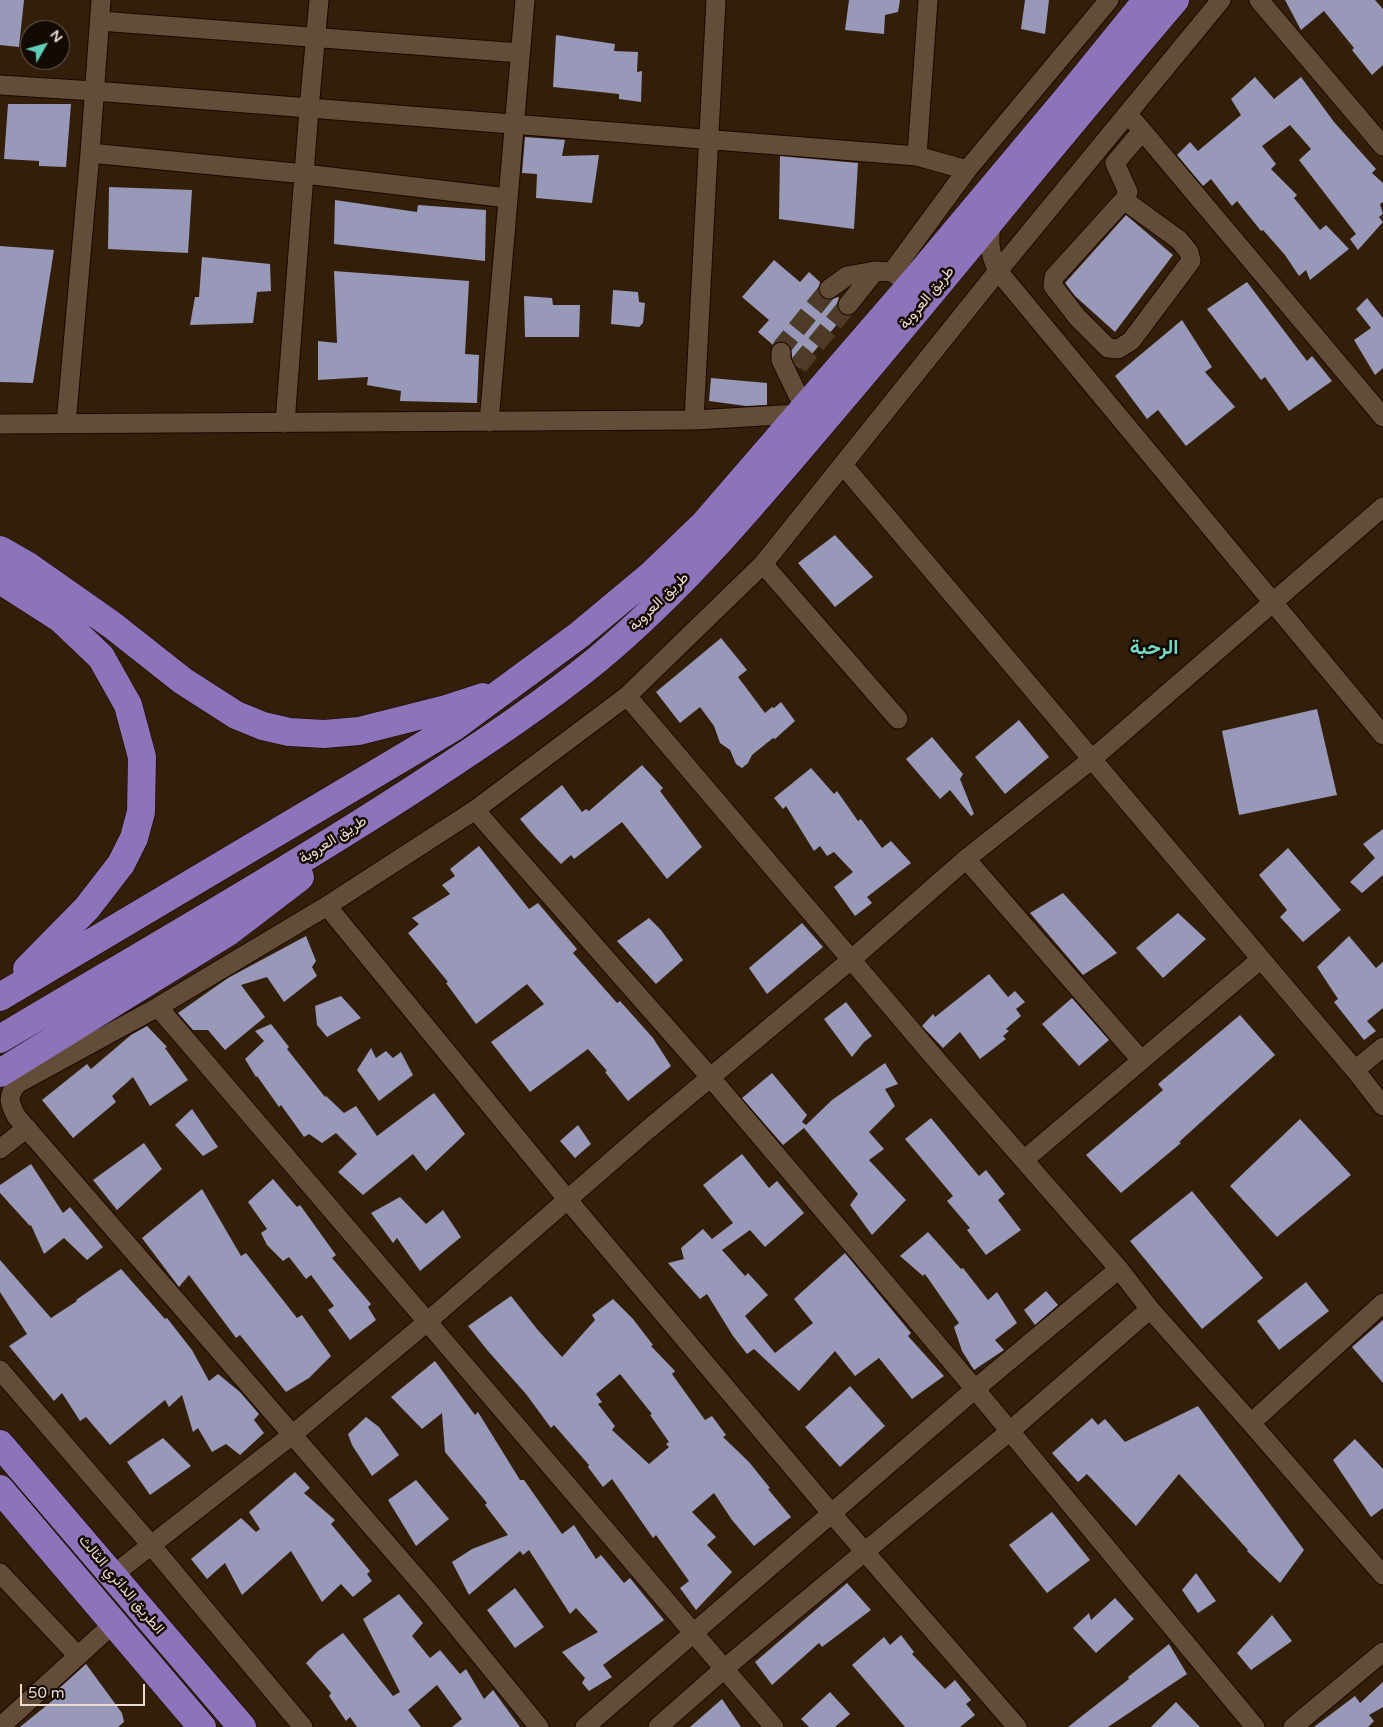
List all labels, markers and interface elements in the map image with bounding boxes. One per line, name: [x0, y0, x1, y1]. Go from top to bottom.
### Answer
north arrow: [20, 20, 70, 70]
text: N: [46, 26, 67, 46]
street label: طريق العروبة: [896, 263, 958, 333]
street label: طريق العروبة: [625, 569, 693, 635]
district label: الرحبة: [1130, 637, 1178, 661]
street label: طريق العروبة: [296, 812, 370, 868]
street label: الطريق الدائري الثالث: [74, 1532, 168, 1638]
scale bar: [22, 1674, 148, 1706]
text: 50 m: [28, 1684, 65, 1702]

